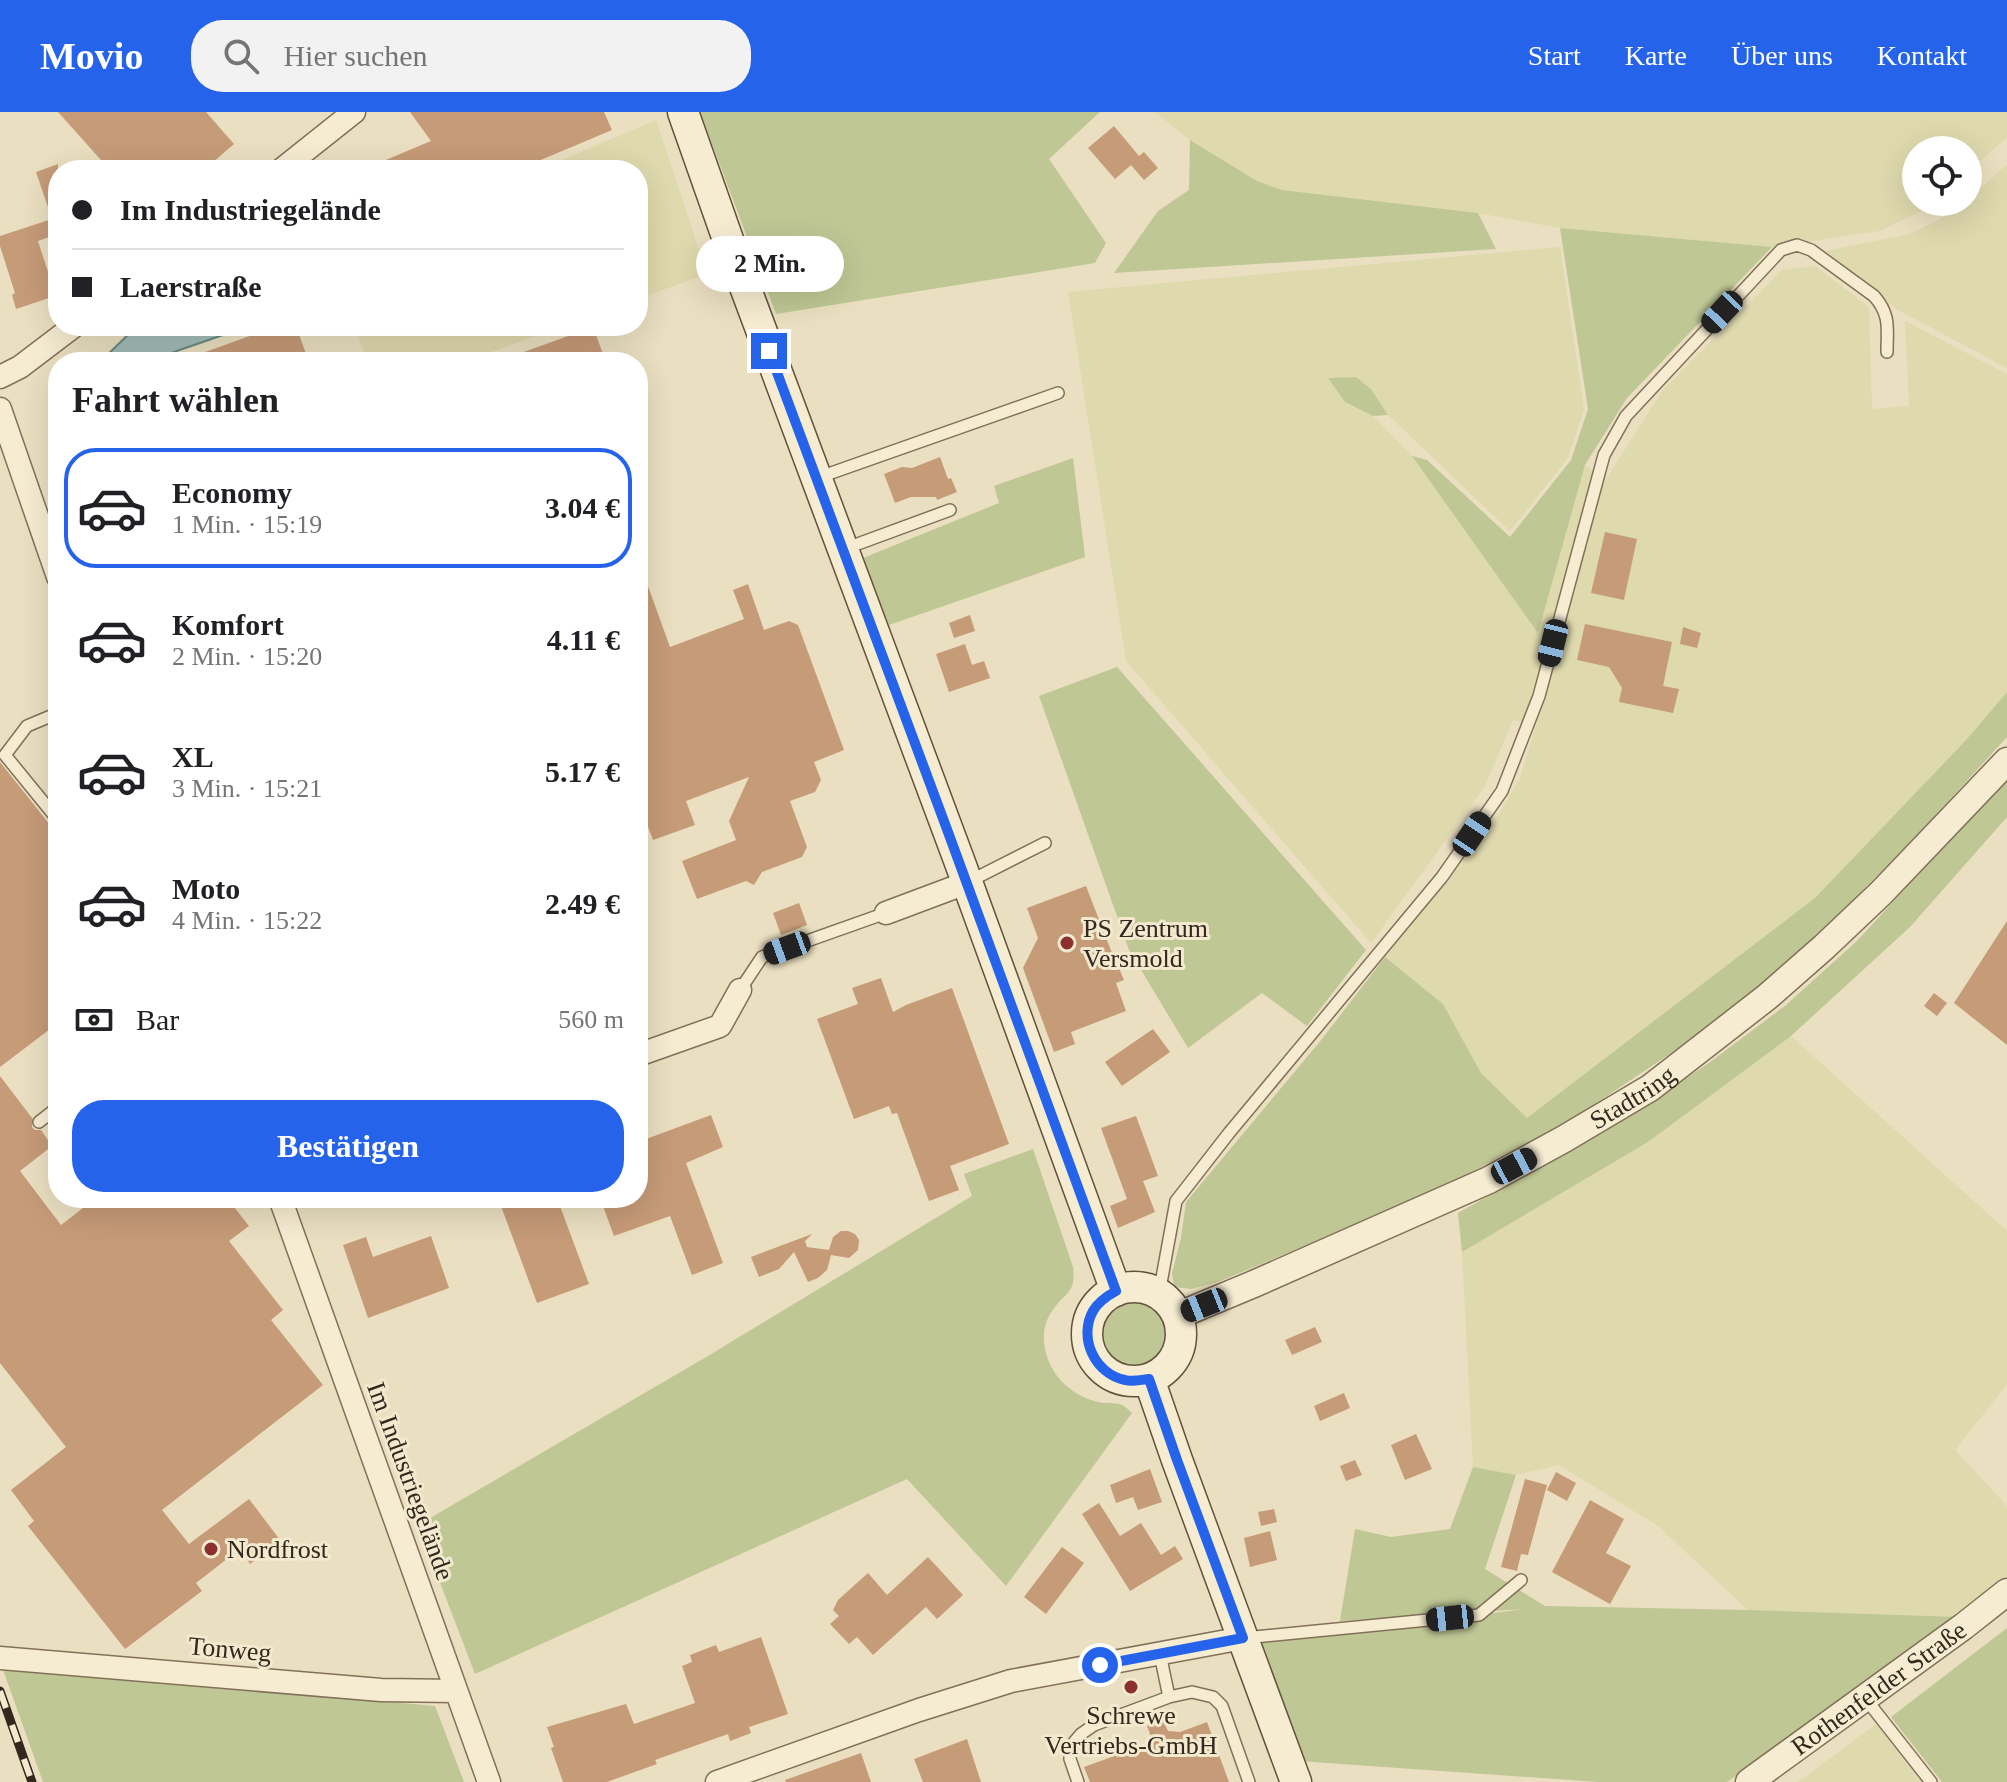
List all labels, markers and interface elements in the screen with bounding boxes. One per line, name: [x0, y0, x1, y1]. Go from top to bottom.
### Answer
search box: [191, 20, 751, 92]
icon: search: [219, 34, 263, 78]
text: Movio: [40, 35, 143, 77]
text: Hier suchen: [283, 39, 428, 72]
text: Start: [1528, 40, 1581, 71]
text: Karte: [1625, 40, 1687, 71]
text: Über uns: [1731, 40, 1833, 71]
text: Kontakt: [1877, 40, 1967, 71]
map controls: [1902, 136, 1982, 216]
button: locate: [1902, 136, 1982, 216]
text: Im Industriegelände: [120, 193, 381, 226]
callout: 2 Min.: [695, 235, 843, 291]
text: 2 Min.: [734, 249, 806, 278]
text: Laerstraße: [120, 270, 262, 303]
car: [1697, 286, 1747, 338]
route end: [751, 333, 787, 369]
text: Fahrt wählen: [72, 380, 279, 420]
icon: car: [76, 472, 148, 544]
text: Economy: [172, 476, 292, 509]
text: 3.04 €: [545, 491, 620, 524]
text: 1 Min. · 15:19: [172, 510, 322, 539]
icon: car: [76, 604, 148, 676]
text: Komfort: [172, 608, 284, 641]
car: [1536, 617, 1570, 669]
text: 4.11 €: [547, 623, 620, 656]
text: 2 Min. · 15:20: [172, 642, 322, 671]
icon: car: [76, 736, 148, 808]
text: XL: [172, 740, 214, 773]
text: 5.17 €: [545, 755, 620, 788]
text: 3 Min. · 15:21: [172, 774, 322, 803]
car: [1449, 807, 1495, 861]
icon: car: [76, 868, 148, 940]
text: Moto: [172, 872, 240, 905]
text: 2.49 €: [545, 887, 620, 920]
text: 4 Min. · 15:22: [172, 906, 322, 935]
place label: PS Zentrum Versmold: [1083, 914, 1208, 973]
car: [760, 929, 814, 967]
marker: PS Zentrum Versmold: [1058, 934, 1076, 952]
icon: cash: [72, 998, 116, 1042]
text: Bar: [136, 1003, 179, 1036]
text: 560 m: [558, 1005, 624, 1034]
street label: Stadtring: [1585, 1060, 1681, 1135]
button: Bestätigen: [72, 1100, 624, 1192]
car: [1487, 1144, 1541, 1188]
car: [1177, 1285, 1231, 1325]
street label: Im Industriegelände: [361, 1378, 460, 1584]
place label: Nordfrost: [227, 1535, 329, 1564]
marker: Nordfrost: [202, 1540, 220, 1558]
car: [1425, 1604, 1475, 1632]
street label: Rothenfelder Straße: [1786, 1615, 1972, 1761]
street label: Tonweg: [187, 1631, 273, 1668]
route start: [1082, 1647, 1118, 1683]
marker: Schrewe Vertriebs-GmbH: [1122, 1678, 1140, 1696]
place label: Schrewe Vertriebs-GmbH: [1044, 1701, 1218, 1760]

